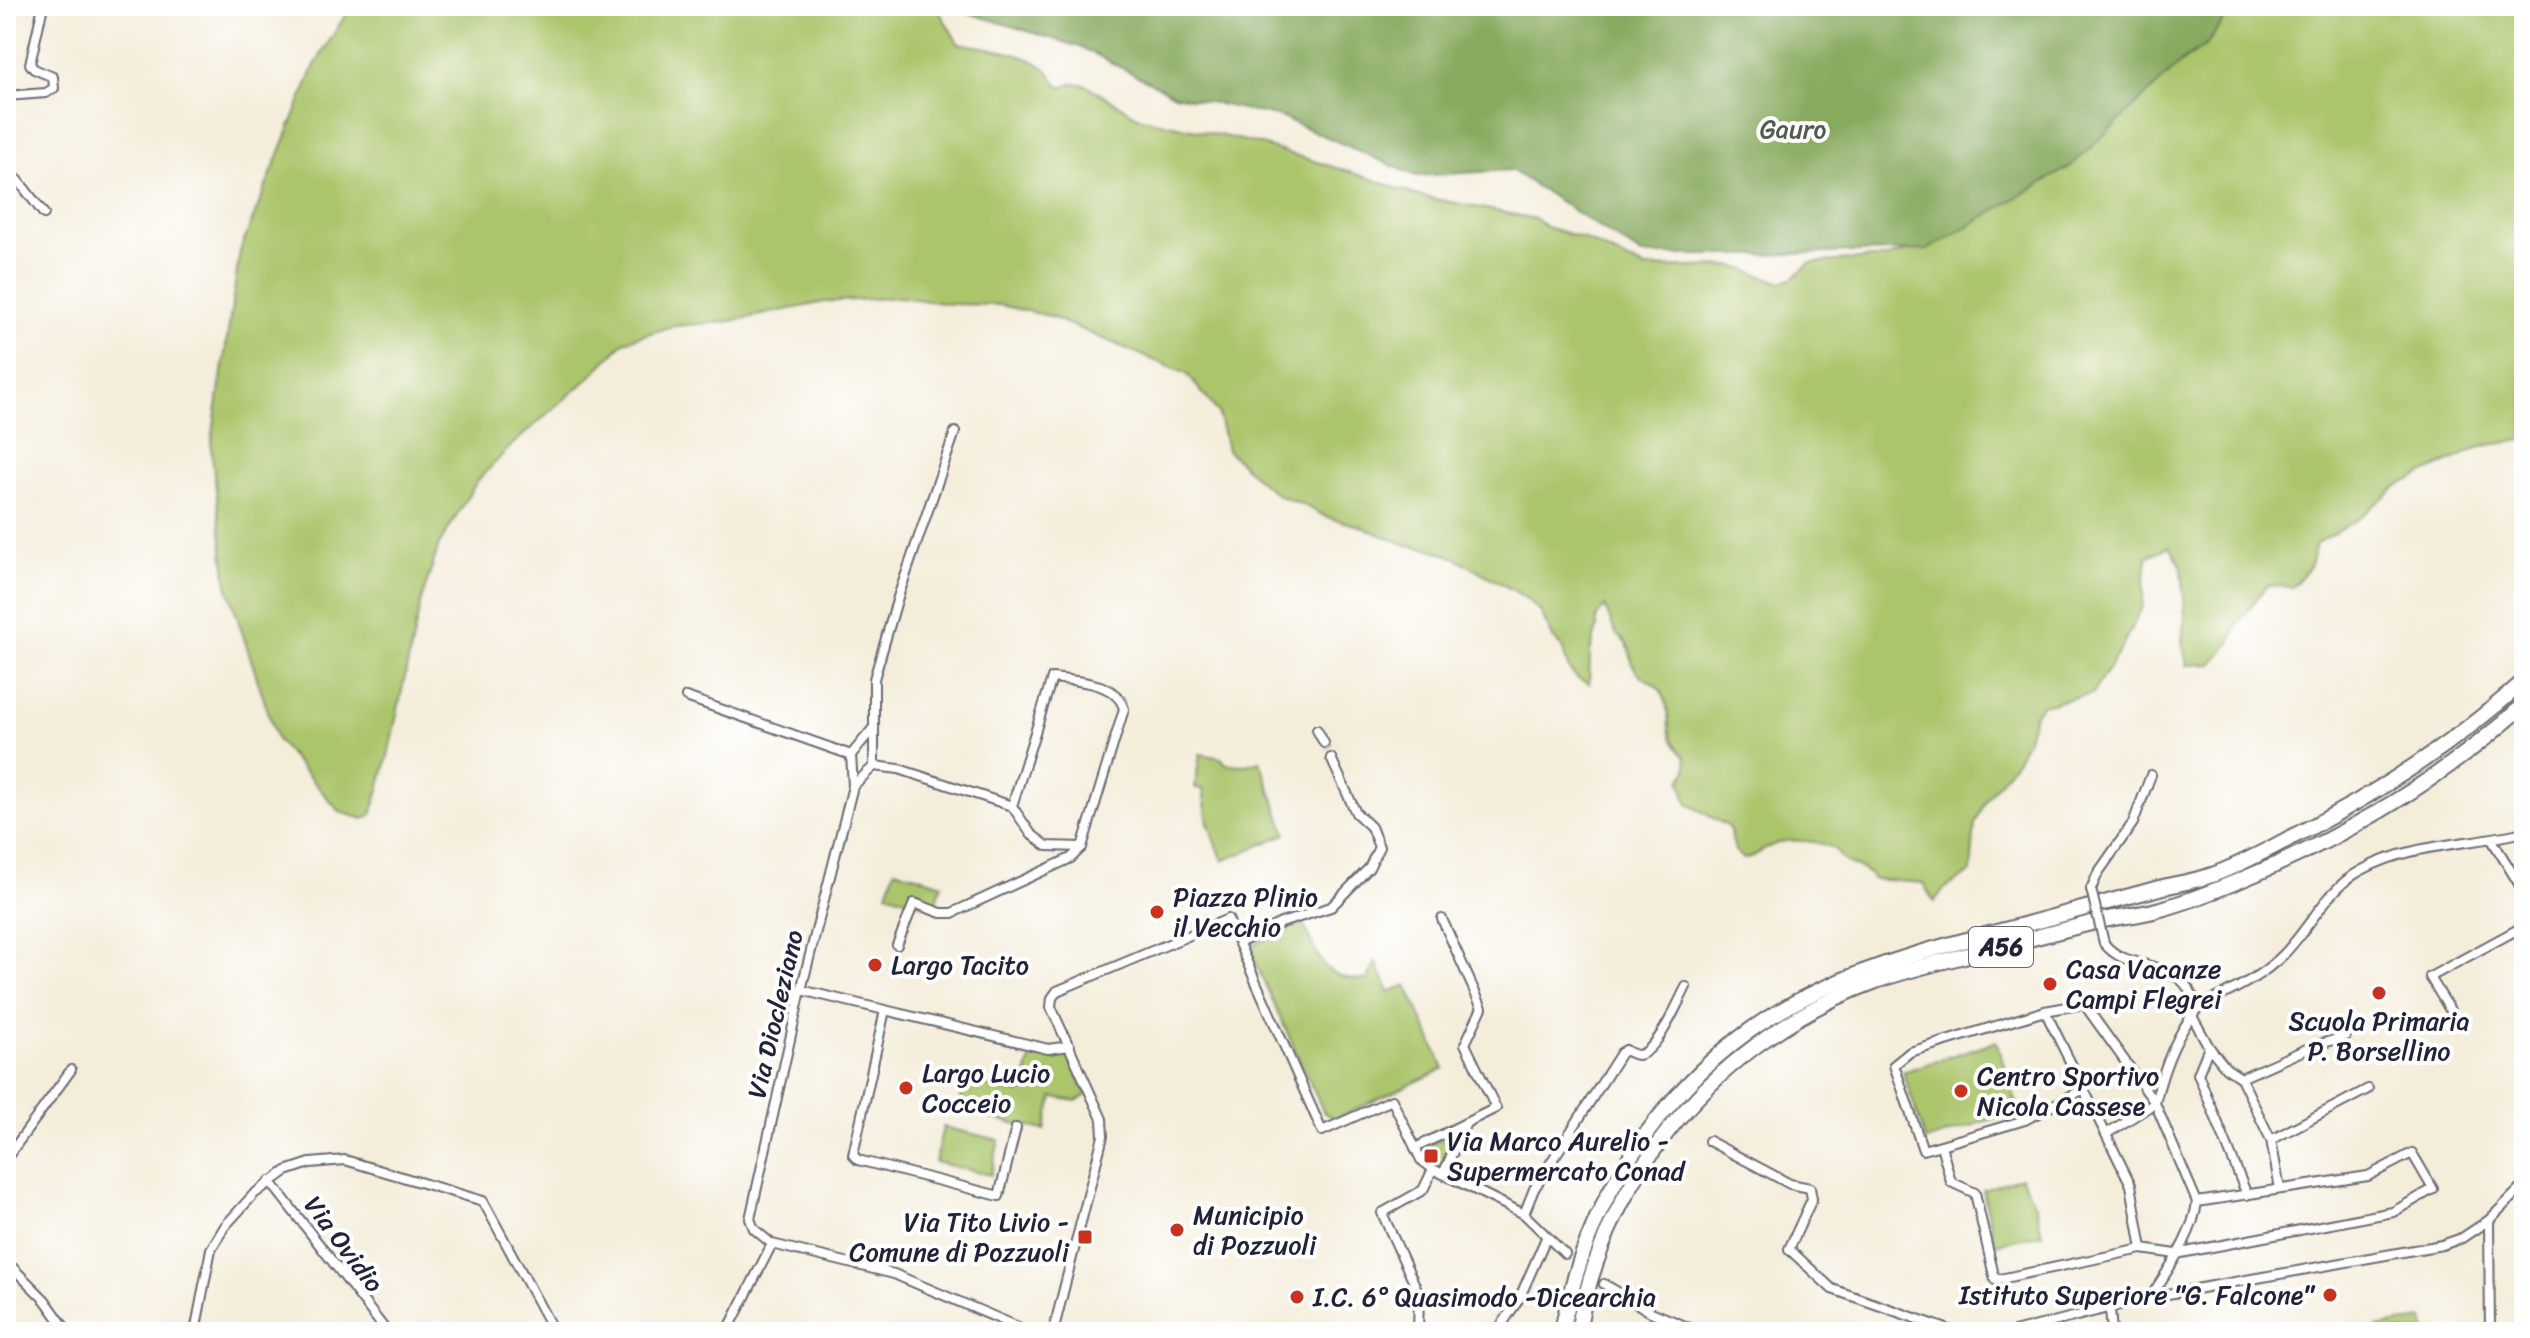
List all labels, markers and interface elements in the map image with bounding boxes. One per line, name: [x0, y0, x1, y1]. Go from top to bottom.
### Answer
park label: Gauro: [1760, 106, 1826, 152]
place label: Piazza Plinio il Vecchio: [1173, 874, 1318, 950]
marker: Piazza Plinio il Vecchio: [1148, 903, 1166, 921]
street label: Via Diocleziano: [733, 925, 817, 1103]
road number: A56: [1969, 927, 2033, 967]
place label: Largo Tacito: [891, 942, 1029, 988]
place label: Casa Vacanze Campi Flegrei: [2066, 946, 2222, 1022]
marker: Largo Tacito: [866, 956, 884, 974]
marker: Casa Vacanze Campi Flegrei: [2041, 975, 2059, 993]
marker: Scuola Primaria P. Borsellino: [2370, 984, 2388, 1002]
place label: Scuola Primaria P. Borsellino: [2288, 998, 2470, 1074]
place label: Largo Lucio Cocceio: [922, 1050, 1050, 1126]
place label: Centro Sportivo Nicola Cassese: [1977, 1053, 2159, 1129]
marker: Largo Lucio Cocceio: [897, 1079, 915, 1097]
marker: Centro Sportivo Nicola Cassese: [1952, 1082, 1970, 1100]
place label: Via Marco Aurelio - Supermercato Conad: [1447, 1118, 1687, 1194]
marker: Via Marco Aurelio - Supermercato Conad: [1422, 1147, 1440, 1165]
street label: Via Ovidio: [292, 1185, 396, 1303]
place label: Municipio di Pozzuoli: [1193, 1192, 1317, 1268]
place label: Via Tito Livio - Comune di Pozzuoli: [849, 1199, 1070, 1275]
marker: Municipio di Pozzuoli: [1168, 1221, 1186, 1239]
marker: Via Tito Livio - Comune di Pozzuoli: [1076, 1228, 1094, 1246]
place label: Istituto Superiore "G. Falcone": [1958, 1272, 2316, 1318]
place label: I.C. 6° Quasimodo -Dicearchia: [1312, 1274, 1656, 1320]
marker: Istituto Superiore "G. Falcone": [2321, 1286, 2339, 1304]
marker: I.C. 6° Quasimodo -Dicearchia: [1288, 1288, 1306, 1306]

